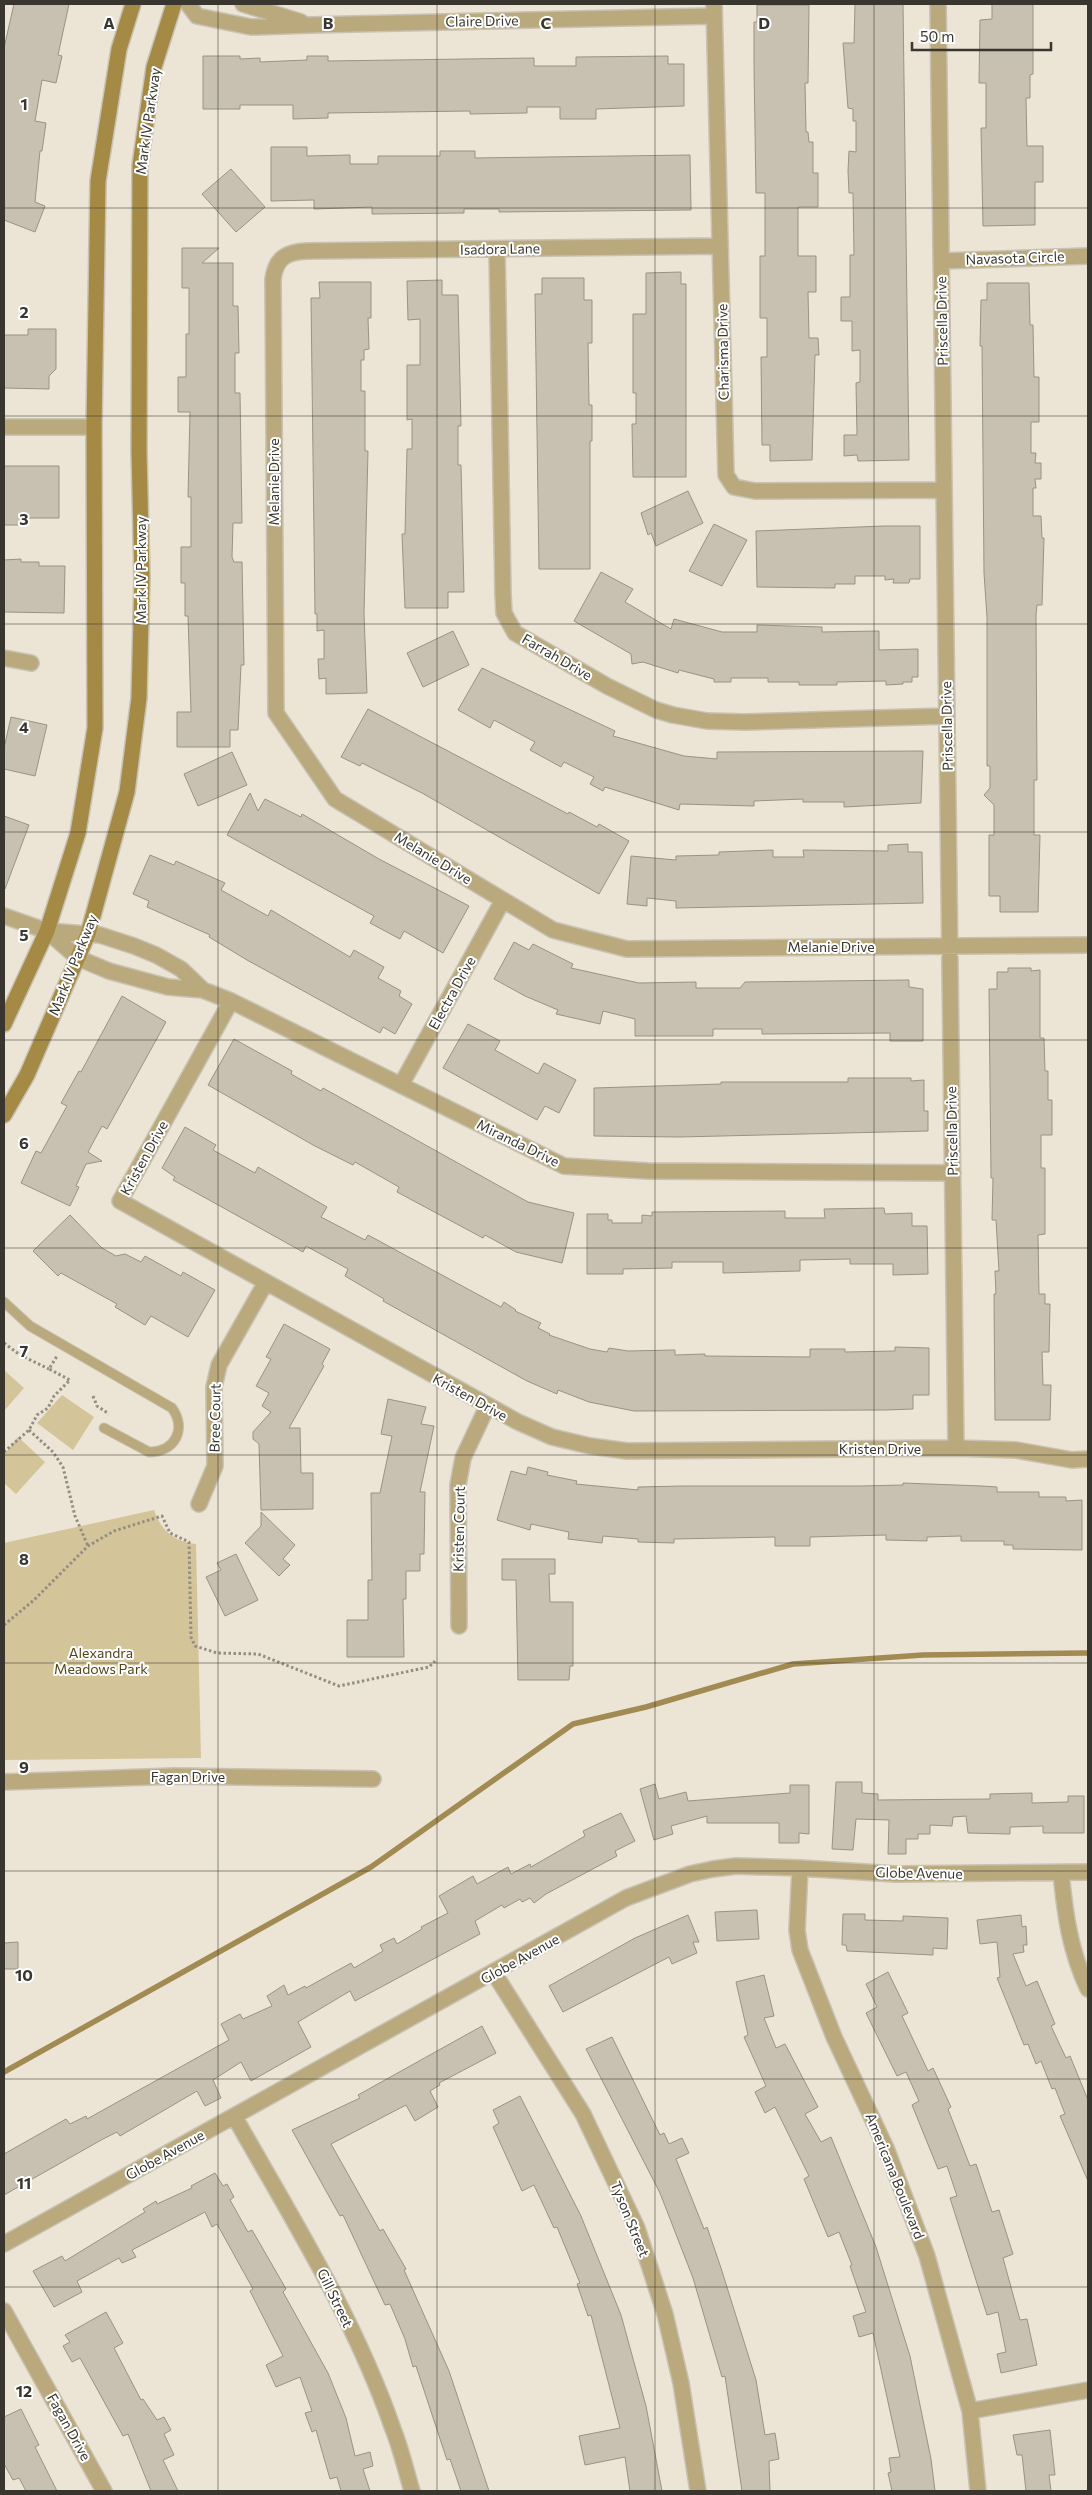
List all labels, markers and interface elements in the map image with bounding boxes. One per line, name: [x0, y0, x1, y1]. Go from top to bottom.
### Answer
street label: Claire Drive: [445, 11, 519, 30]
text: A: [103, 13, 115, 32]
text: B: [323, 13, 334, 32]
text: C: [541, 13, 552, 32]
text: D: [758, 13, 770, 32]
scale bar: [912, 20, 1051, 52]
text: 50 m: [920, 27, 954, 45]
street label: Mark IV Parkway: [132, 67, 163, 175]
text: 1: [20, 94, 28, 113]
street label: Isadora Lane: [460, 239, 540, 258]
street label: Navasota Circle: [965, 247, 1065, 268]
street label: Priscella Drive: [932, 276, 951, 366]
text: 2: [19, 302, 29, 321]
street label: Charisma Drive: [713, 304, 732, 400]
street label: Melanie Drive: [265, 438, 282, 526]
text: 3: [19, 509, 29, 528]
street label: Mark IV Parkway: [132, 516, 149, 624]
street label: Farrah Drive: [519, 630, 595, 683]
street label: Priscella Drive: [937, 681, 956, 771]
text: 4: [19, 717, 29, 736]
street label: Melanie Drive: [392, 828, 475, 887]
street label: Mark IV Parkway: [45, 912, 101, 1018]
text: 5: [19, 925, 29, 944]
street label: Melanie Drive: [787, 938, 875, 955]
street label: Electra Drive: [424, 953, 479, 1032]
street label: Priscella Drive: [942, 1086, 961, 1176]
street label: Miranda Drive: [474, 1115, 562, 1170]
street label: Kristen Drive: [116, 1118, 171, 1198]
text: 6: [19, 1133, 29, 1152]
text: 7: [20, 1341, 29, 1360]
street label: Kristen Drive: [430, 1369, 510, 1424]
street label: Bree Court: [205, 1383, 224, 1453]
street label: Kristen Drive: [839, 1440, 921, 1457]
street label: Kristen Court: [449, 1486, 468, 1572]
text: 8: [19, 1549, 29, 1568]
park label: Alexandra Meadows Park: [54, 1644, 148, 1677]
text: 9: [19, 1757, 29, 1776]
street label: Fagan Drive: [151, 1768, 225, 1785]
street label: Globe Avenue: [875, 1863, 963, 1882]
street label: Globe Avenue: [478, 1930, 562, 1987]
text: 10: [15, 1965, 33, 1984]
street label: Americana Boulevard: [862, 2110, 929, 2241]
street label: Globe Avenue: [123, 2126, 207, 2183]
text: 11: [17, 2173, 31, 2192]
street label: Tyson Street: [608, 2178, 653, 2259]
street label: Gill Street: [314, 2266, 357, 2330]
text: 12: [16, 2381, 32, 2400]
street label: Fagan Drive: [44, 2390, 95, 2463]

